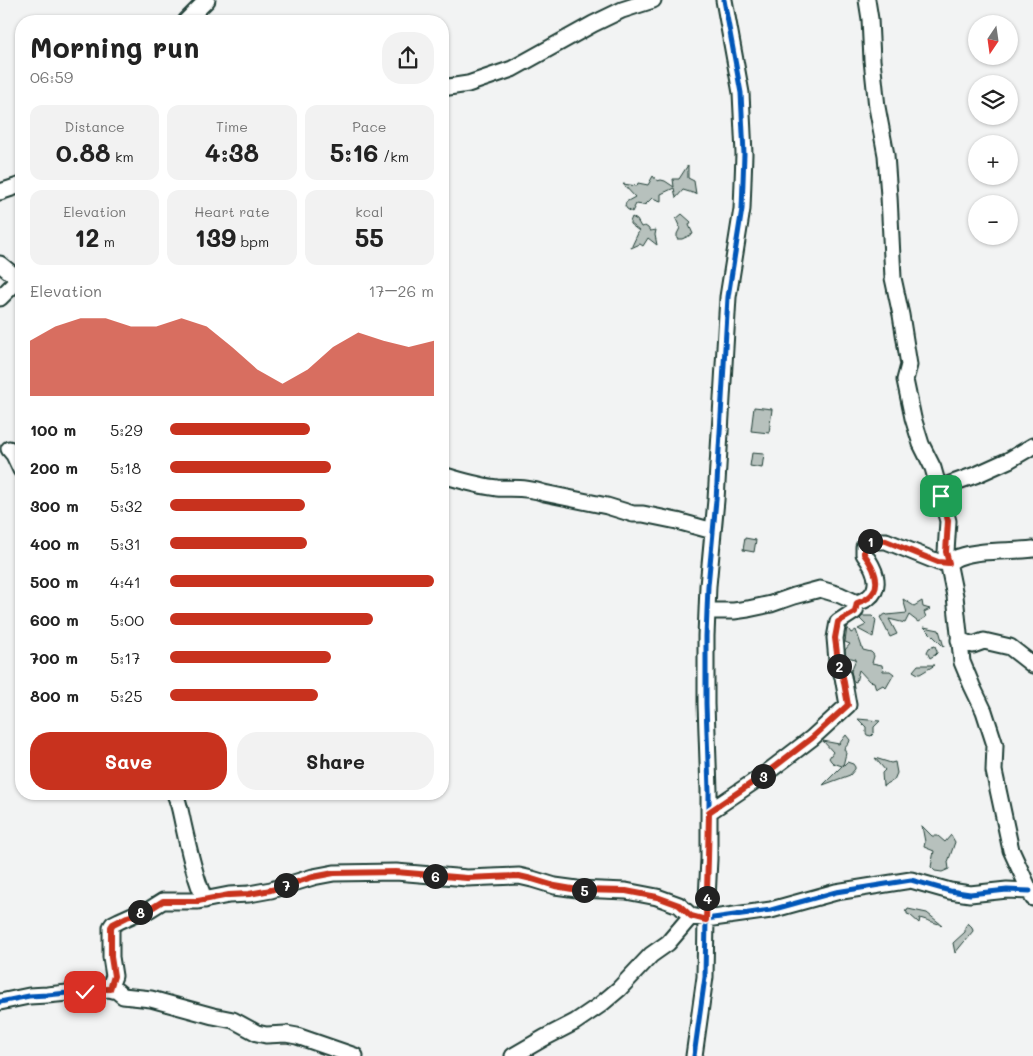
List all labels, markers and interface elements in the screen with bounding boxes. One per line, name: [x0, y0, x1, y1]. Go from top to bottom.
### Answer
north arrow: [968, 15, 1018, 65]
map controls: [968, 15, 1018, 245]
text: Morning run: [30, 29, 199, 65]
button: share: [382, 32, 434, 84]
text: 06:59: [30, 66, 73, 87]
button: layers: [968, 75, 1018, 125]
text: Distance: [65, 117, 125, 136]
text: Time: [216, 117, 248, 136]
text: Pace: [352, 117, 386, 136]
button: +: [968, 135, 1018, 185]
text: 0.88: [56, 136, 111, 168]
text: 4:38: [205, 136, 259, 168]
text: 5:16: [330, 136, 378, 168]
text: km: [111, 147, 134, 166]
text: /km: [378, 147, 409, 166]
button: −: [968, 195, 1018, 245]
text: Elevation: [63, 202, 126, 221]
text: Heart rate: [194, 202, 270, 221]
text: kcal: [355, 202, 383, 221]
text: 12: [74, 221, 99, 253]
text: 139: [195, 221, 236, 253]
text: 55: [355, 221, 384, 253]
text: m: [99, 232, 115, 251]
text: bpm: [236, 232, 269, 251]
text: Elevation: [30, 280, 102, 301]
text: 17–26 m: [368, 280, 434, 301]
text: 100 m: [30, 419, 76, 440]
text: 5:29: [110, 419, 143, 440]
text: 200 m: [30, 457, 78, 478]
text: 5:18: [110, 457, 141, 478]
pin: [920, 475, 962, 517]
icon: arrive: [927, 482, 955, 510]
text: 300 m: [30, 495, 79, 516]
text: 5:32: [110, 495, 143, 516]
pin: 1: [858, 528, 882, 554]
text: 1: [867, 532, 874, 551]
text: 400 m: [30, 533, 79, 554]
text: 5:31: [110, 533, 141, 554]
text: 500 m: [30, 571, 78, 592]
text: 4:41: [110, 571, 141, 592]
text: 600 m: [30, 609, 79, 630]
text: 5:00: [110, 609, 144, 630]
text: 700 m: [30, 647, 78, 668]
text: 5:17: [110, 647, 140, 668]
pin: 2: [826, 654, 852, 678]
text: 2: [836, 657, 843, 676]
text: 800 m: [30, 685, 79, 706]
text: 5:25: [110, 685, 143, 706]
button: Save: [30, 732, 227, 790]
button: Share: [237, 732, 434, 790]
pin: 3: [750, 764, 776, 788]
text: 3: [759, 767, 768, 786]
pin: 6: [422, 864, 448, 888]
text: 6: [431, 867, 440, 886]
pin: 7: [274, 872, 298, 898]
text: 7: [283, 876, 290, 895]
pin: 5: [572, 878, 596, 902]
text: 5: [580, 881, 589, 900]
pin: 4: [694, 886, 720, 910]
text: 4: [703, 889, 712, 908]
pin: 8: [128, 900, 152, 924]
text: 8: [136, 903, 145, 922]
pin: [64, 971, 106, 1013]
icon: check: [71, 978, 99, 1006]

